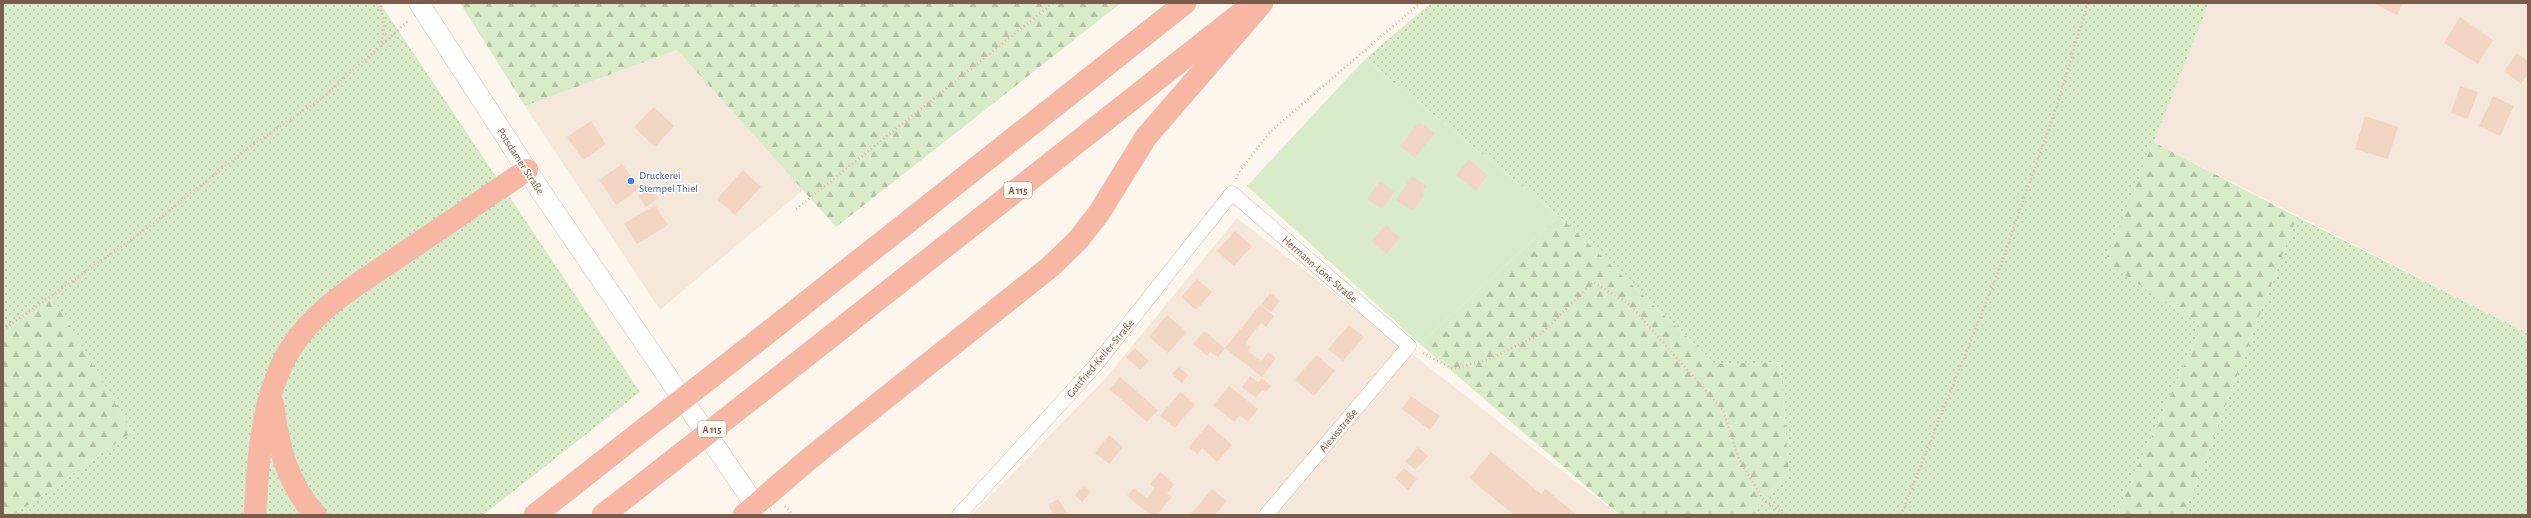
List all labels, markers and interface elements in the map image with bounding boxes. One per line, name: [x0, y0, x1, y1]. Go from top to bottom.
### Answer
street label: Potsdamer Straße: [495, 126, 546, 196]
place label: Druckerei Stempel Thiel: [639, 170, 698, 194]
marker: Druckerei Stempel Thiel: [626, 176, 636, 186]
road number: A 115: [1004, 182, 1032, 198]
street label: Hermann-Löns-Straße: [1280, 234, 1359, 305]
street label: Gottfried-Keller-Straße: [1065, 317, 1136, 400]
street label: Alexisstraße: [1317, 407, 1360, 454]
road number: A 115: [698, 421, 726, 437]

